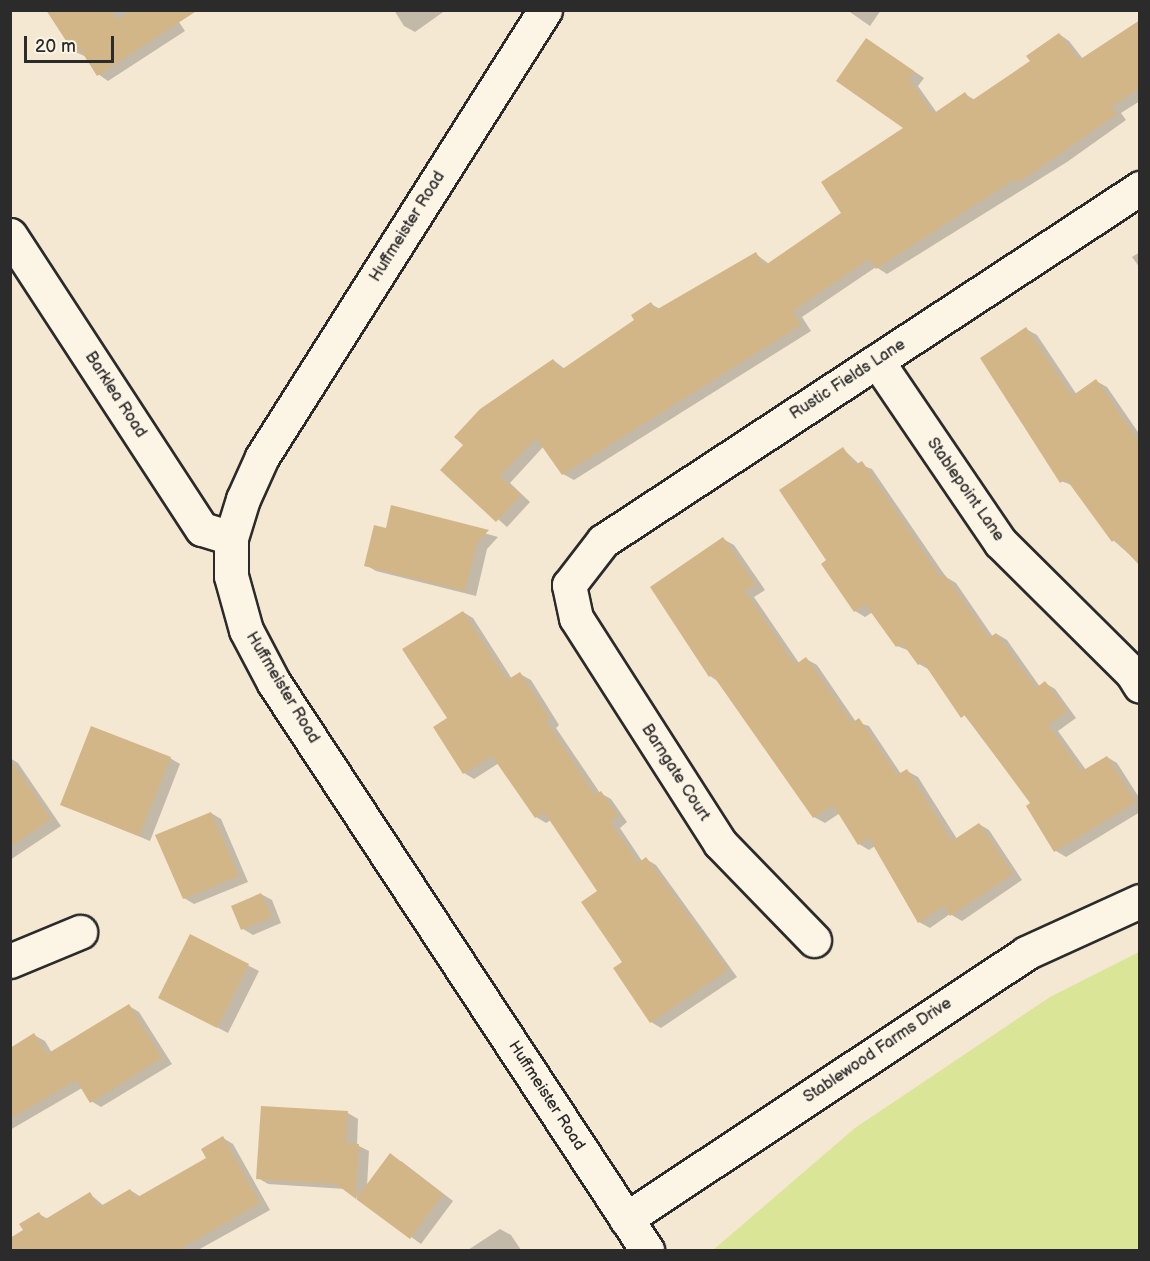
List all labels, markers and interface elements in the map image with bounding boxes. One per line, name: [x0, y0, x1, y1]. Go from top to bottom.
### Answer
scale bar: [27, 24, 117, 62]
text: 20 m: [35, 36, 76, 57]
street label: Huffmeister Road: [366, 168, 450, 286]
street label: Rustic Fields Lane: [787, 336, 909, 424]
street label: Barklea Road: [80, 348, 150, 442]
street label: Stablepoint Lane: [922, 435, 1008, 545]
street label: Huffmeister Road: [241, 629, 323, 747]
street label: Barngate Court: [637, 721, 713, 825]
street label: Stablewood Farms Drive: [800, 994, 956, 1108]
street label: Huffmeister Road: [504, 1038, 588, 1154]

